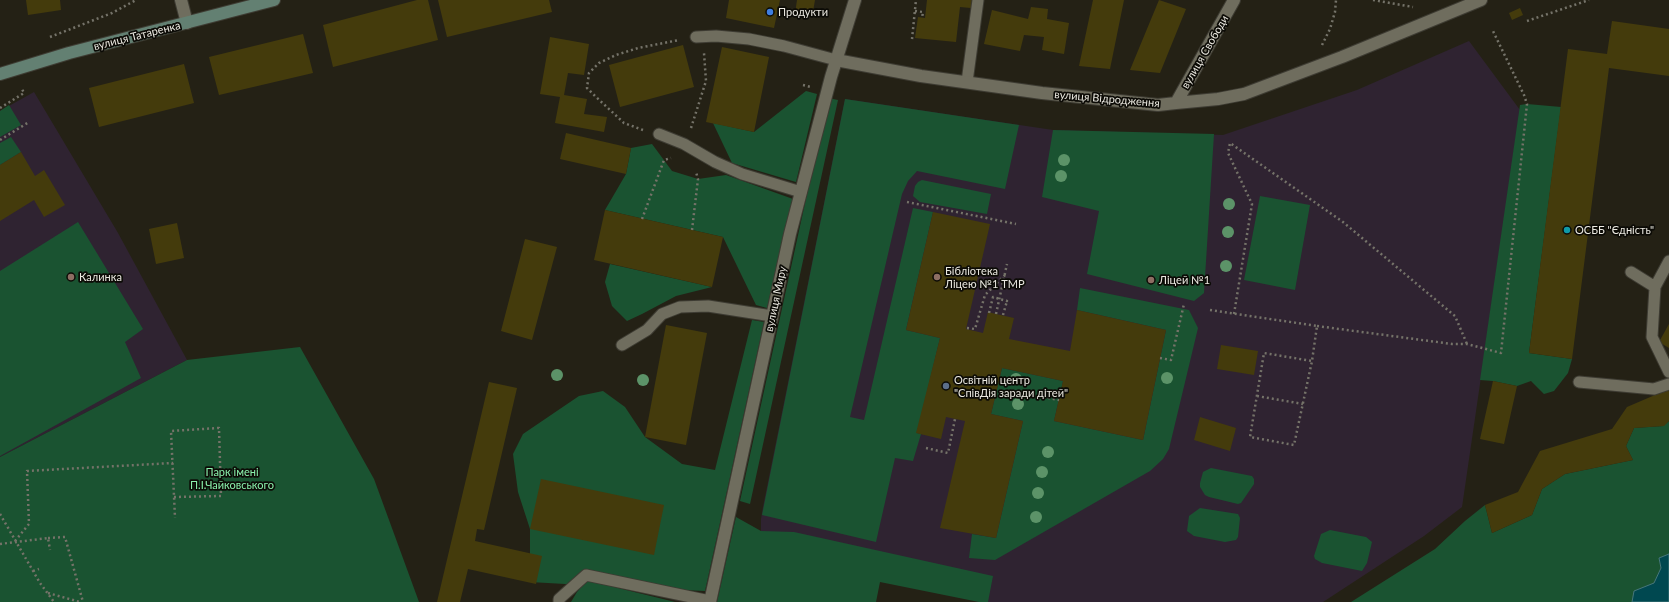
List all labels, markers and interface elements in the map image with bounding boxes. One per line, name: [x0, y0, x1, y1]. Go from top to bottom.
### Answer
place label: Продукти: [778, 5, 828, 19]
marker: Продукти: [765, 7, 775, 17]
street label: вулиця Свободи: [1179, 13, 1231, 91]
street label: вулиця Татаренка: [92, 19, 182, 53]
street label: вулиця Відродження: [1054, 88, 1160, 110]
place label: ОСББ "Єдність": [1575, 223, 1654, 237]
marker: ОСББ "Єдність": [1562, 225, 1572, 235]
place label: Бібліотека Ліцею №1 ТМР: [945, 264, 1025, 290]
street label: вулиця Миру: [763, 265, 789, 333]
place label: Калинка: [79, 270, 122, 284]
marker: Калинка: [66, 272, 76, 282]
marker: Бібліотека Ліцею №1 ТМР: [932, 272, 942, 282]
place label: Ліцей №1: [1159, 273, 1210, 287]
marker: Ліцей №1: [1146, 275, 1156, 285]
place label: Освітній центр "СпівДія заради дітей": [954, 373, 1068, 399]
marker: Освітній центр "СпівДія заради дітей": [941, 381, 951, 391]
park label: Парк імені П.І.Чайковського: [190, 465, 274, 491]

